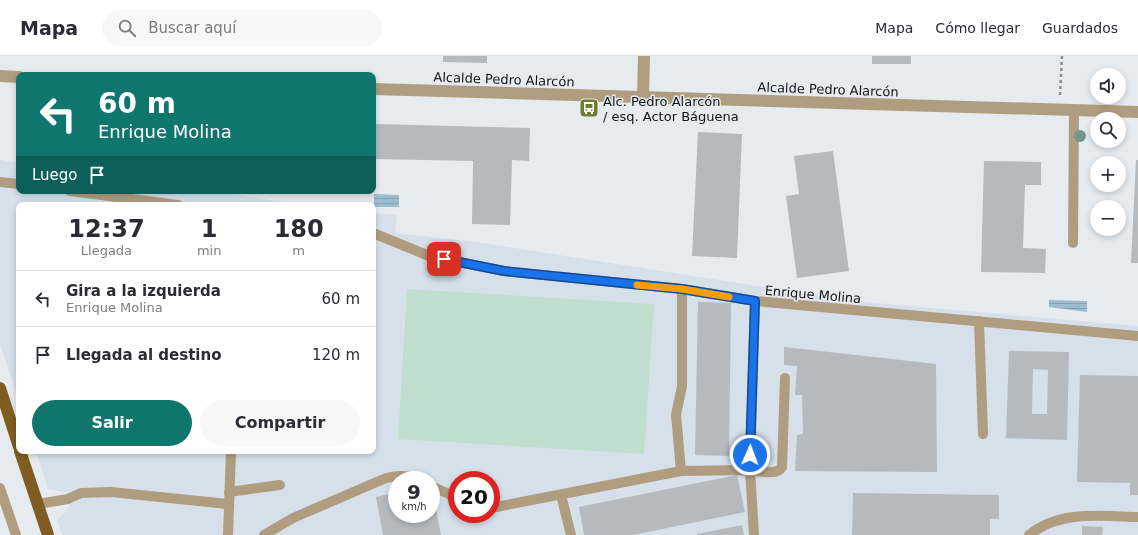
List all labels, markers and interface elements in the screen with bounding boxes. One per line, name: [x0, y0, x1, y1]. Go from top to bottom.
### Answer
search box: [102, 10, 382, 46]
text: Mapa: [20, 17, 78, 39]
icon: search: [116, 17, 138, 39]
text: Buscar aquí: [148, 19, 237, 37]
text: Mapa: [875, 20, 913, 36]
text: Cómo llegar: [935, 20, 1020, 36]
text: Guardados: [1042, 20, 1118, 36]
map controls: [1090, 68, 1126, 236]
button: sound: [1090, 68, 1126, 104]
street label: Alcalde Pedro Alarcón: [433, 70, 575, 89]
street label: Alcalde Pedro Alarcón: [757, 80, 899, 99]
text: 60 m: [98, 87, 176, 120]
icon: left: [32, 88, 84, 140]
place label: Alc. Pedro Alarcón / esq. Actor Báguena: [603, 94, 739, 124]
bus stop icon: Alc. Pedro Alarcón / esq. Actor Báguena: [578, 97, 600, 119]
button: search: [1090, 112, 1126, 148]
text: Enrique Molina: [98, 121, 232, 142]
button: +: [1090, 156, 1126, 192]
icon: arrive: [86, 164, 108, 186]
text: Luego: [32, 166, 78, 184]
button: −: [1090, 200, 1126, 236]
text: 12:37: [68, 215, 145, 243]
text: 1: [201, 215, 217, 243]
text: 180: [274, 215, 324, 243]
pin: [427, 242, 461, 276]
text: Llegada: [81, 243, 132, 258]
text: min: [197, 243, 221, 258]
text: m: [292, 243, 305, 258]
icon: arrive: [433, 248, 455, 270]
text: Gira a la izquierda: [66, 282, 221, 300]
street label: Enrique Molina: [764, 283, 862, 306]
icon: left: [32, 288, 54, 310]
text: 60 m: [322, 290, 360, 308]
text: Enrique Molina: [66, 300, 163, 315]
icon: arrive: [32, 344, 54, 366]
text: Llegada al destino: [66, 346, 221, 364]
text: 120 m: [312, 346, 360, 364]
button: Salir: [32, 400, 192, 446]
button: Compartir: [200, 400, 360, 446]
position arrow: [729, 434, 771, 476]
speed limit sign: 20: [448, 471, 500, 523]
text: 9: [407, 480, 421, 504]
text: km/h: [401, 501, 427, 512]

